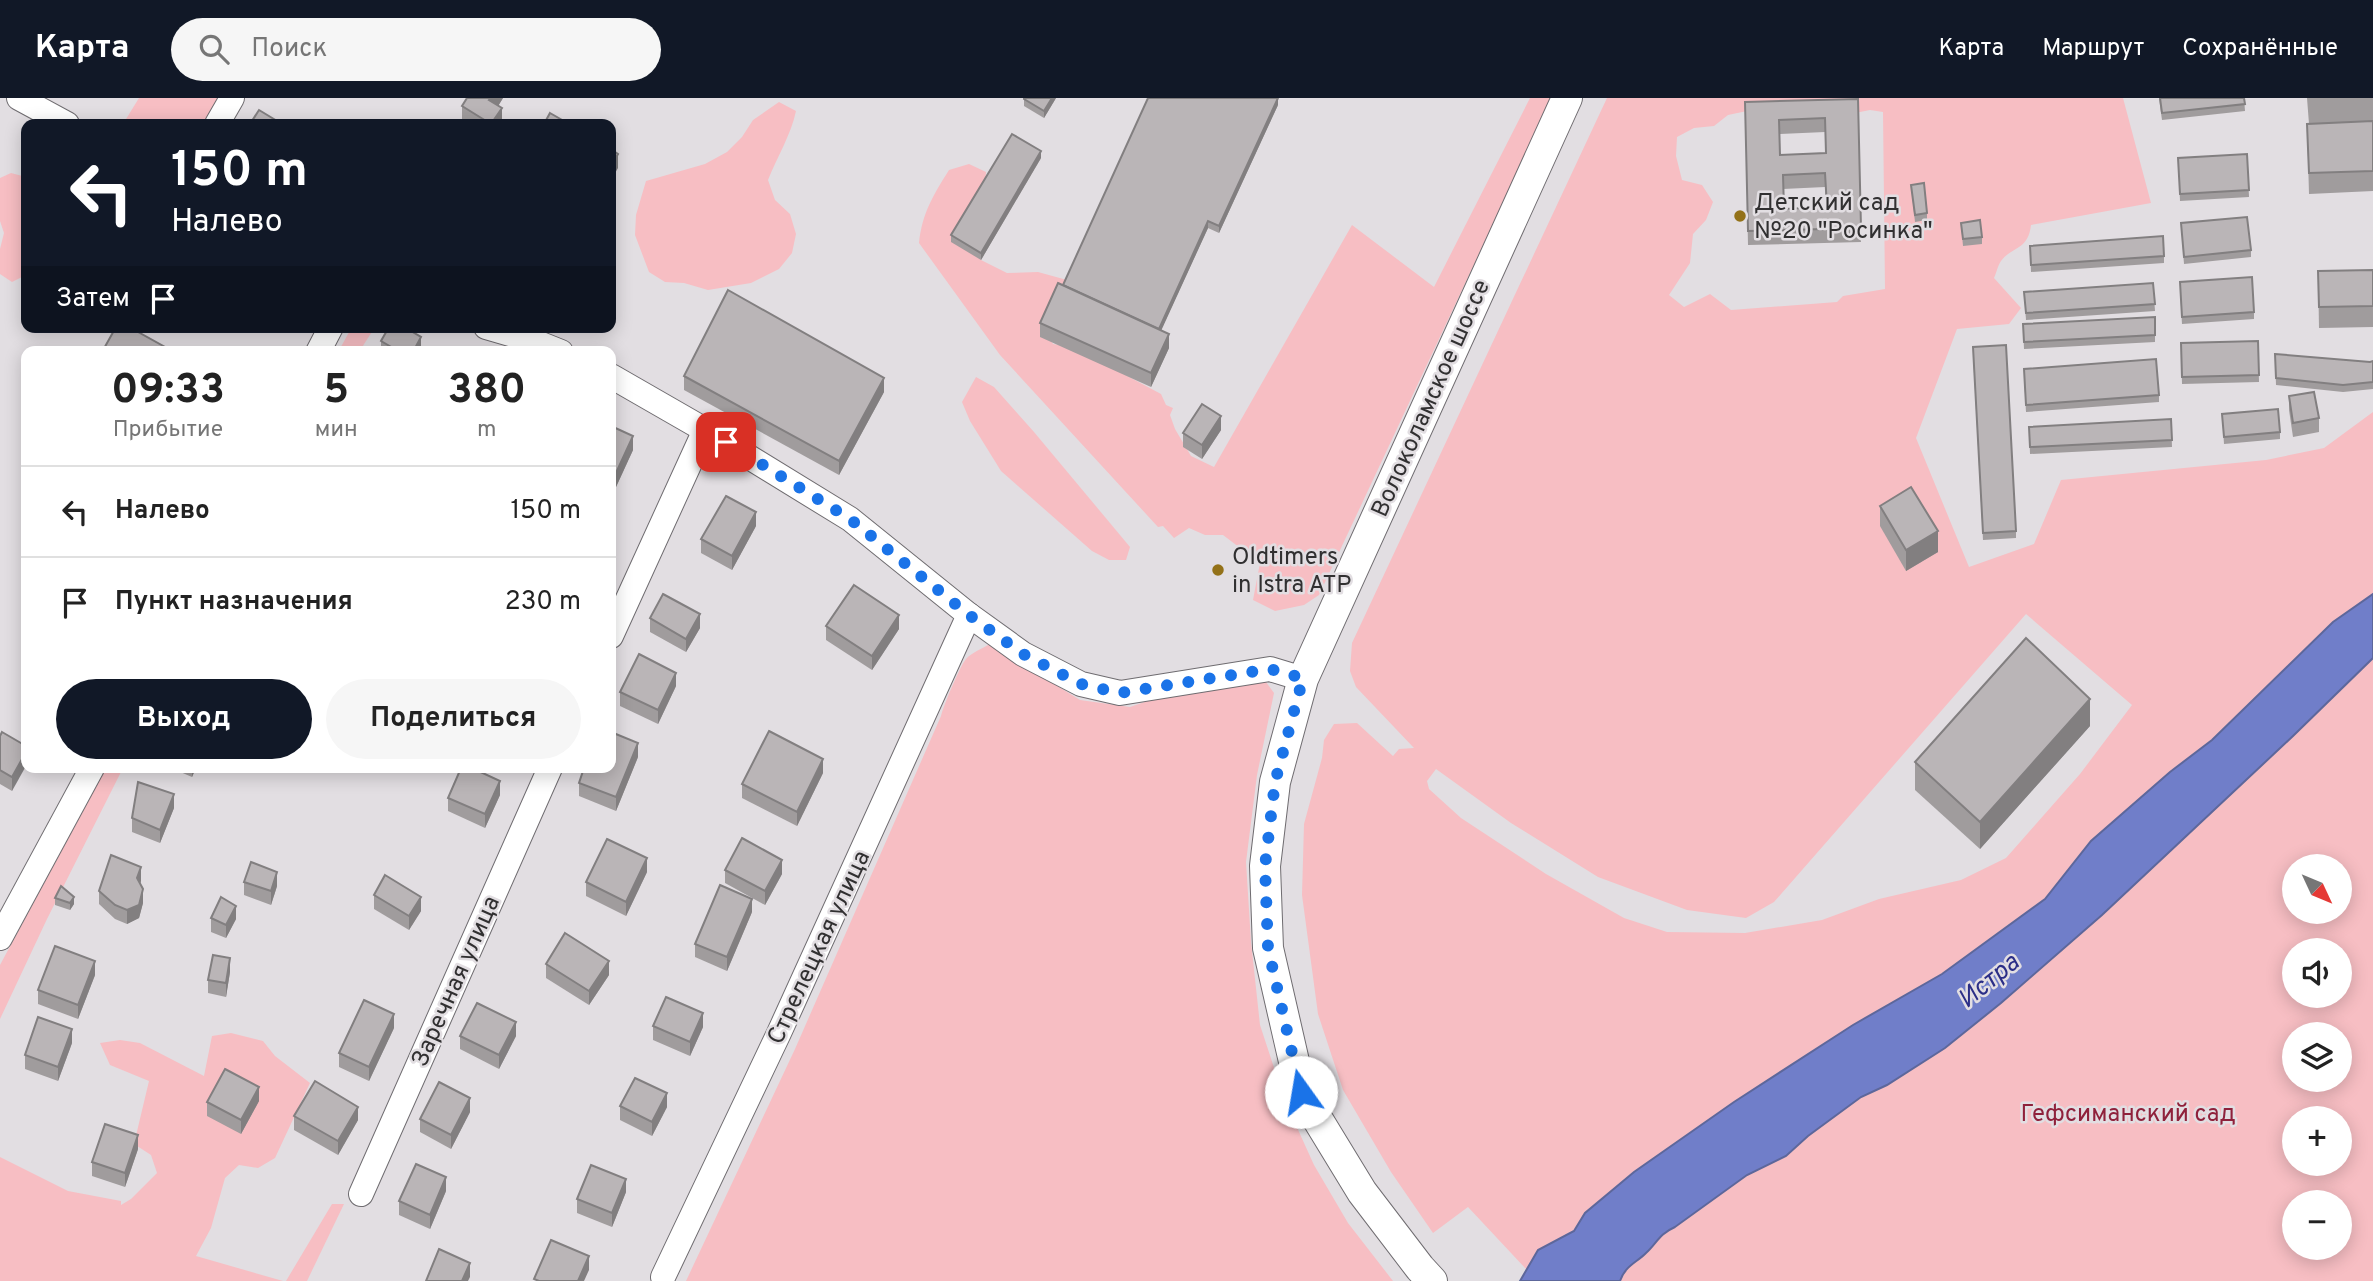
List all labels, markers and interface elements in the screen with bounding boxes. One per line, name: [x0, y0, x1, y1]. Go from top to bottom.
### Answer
search box: [171, 18, 661, 81]
text: Карта: [35, 28, 129, 70]
icon: search: [195, 30, 233, 68]
text: Поиск: [251, 33, 327, 66]
text: Карта: [1938, 34, 2004, 64]
text: Маршрут: [2042, 34, 2144, 64]
text: Сохранённые: [2182, 34, 2338, 64]
text: 150 m: [171, 142, 308, 204]
icon: left: [56, 147, 147, 238]
place label: Детский сад №20 "Росинка": [1754, 189, 1933, 247]
text: Налево: [171, 203, 283, 243]
marker: Детский сад №20 "Росинка": [1732, 208, 1748, 224]
street label: Волоколамское шоссе: [1366, 275, 1498, 522]
icon: arrive: [144, 280, 182, 318]
text: Затем: [56, 283, 130, 316]
text: 09:33: [111, 365, 225, 418]
text: 5: [323, 365, 349, 418]
text: 380: [448, 365, 526, 418]
pin: [696, 412, 756, 472]
text: Прибытие: [113, 416, 223, 445]
text: мин: [315, 416, 358, 445]
text: m: [477, 416, 497, 445]
icon: arrive: [707, 423, 745, 461]
icon: left: [56, 493, 94, 531]
text: Налево: [115, 495, 210, 528]
text: 150 m: [510, 495, 581, 528]
place label: Oldtimers in Istra ATP: [1232, 543, 1351, 601]
marker: Oldtimers in Istra ATP: [1210, 562, 1226, 578]
icon: arrive: [56, 584, 94, 622]
text: Пункт назначения: [115, 586, 353, 619]
text: 230 m: [505, 586, 581, 619]
button: Выход: [56, 679, 312, 759]
button: Поделиться: [326, 679, 581, 759]
street label: Стрелецкая улица: [762, 846, 878, 1050]
north arrow: [2282, 854, 2352, 924]
map controls: [2282, 854, 2352, 1260]
street label: Заречная улица: [406, 892, 508, 1072]
button: sound: [2282, 938, 2352, 1008]
water label: Истра: [1952, 947, 2028, 1017]
button: layers: [2282, 1022, 2352, 1092]
position arrow: [1264, 1055, 1338, 1129]
park label: Гефсиманский сад: [2020, 1100, 2236, 1130]
button: +: [2282, 1106, 2352, 1176]
button: −: [2282, 1190, 2352, 1260]

